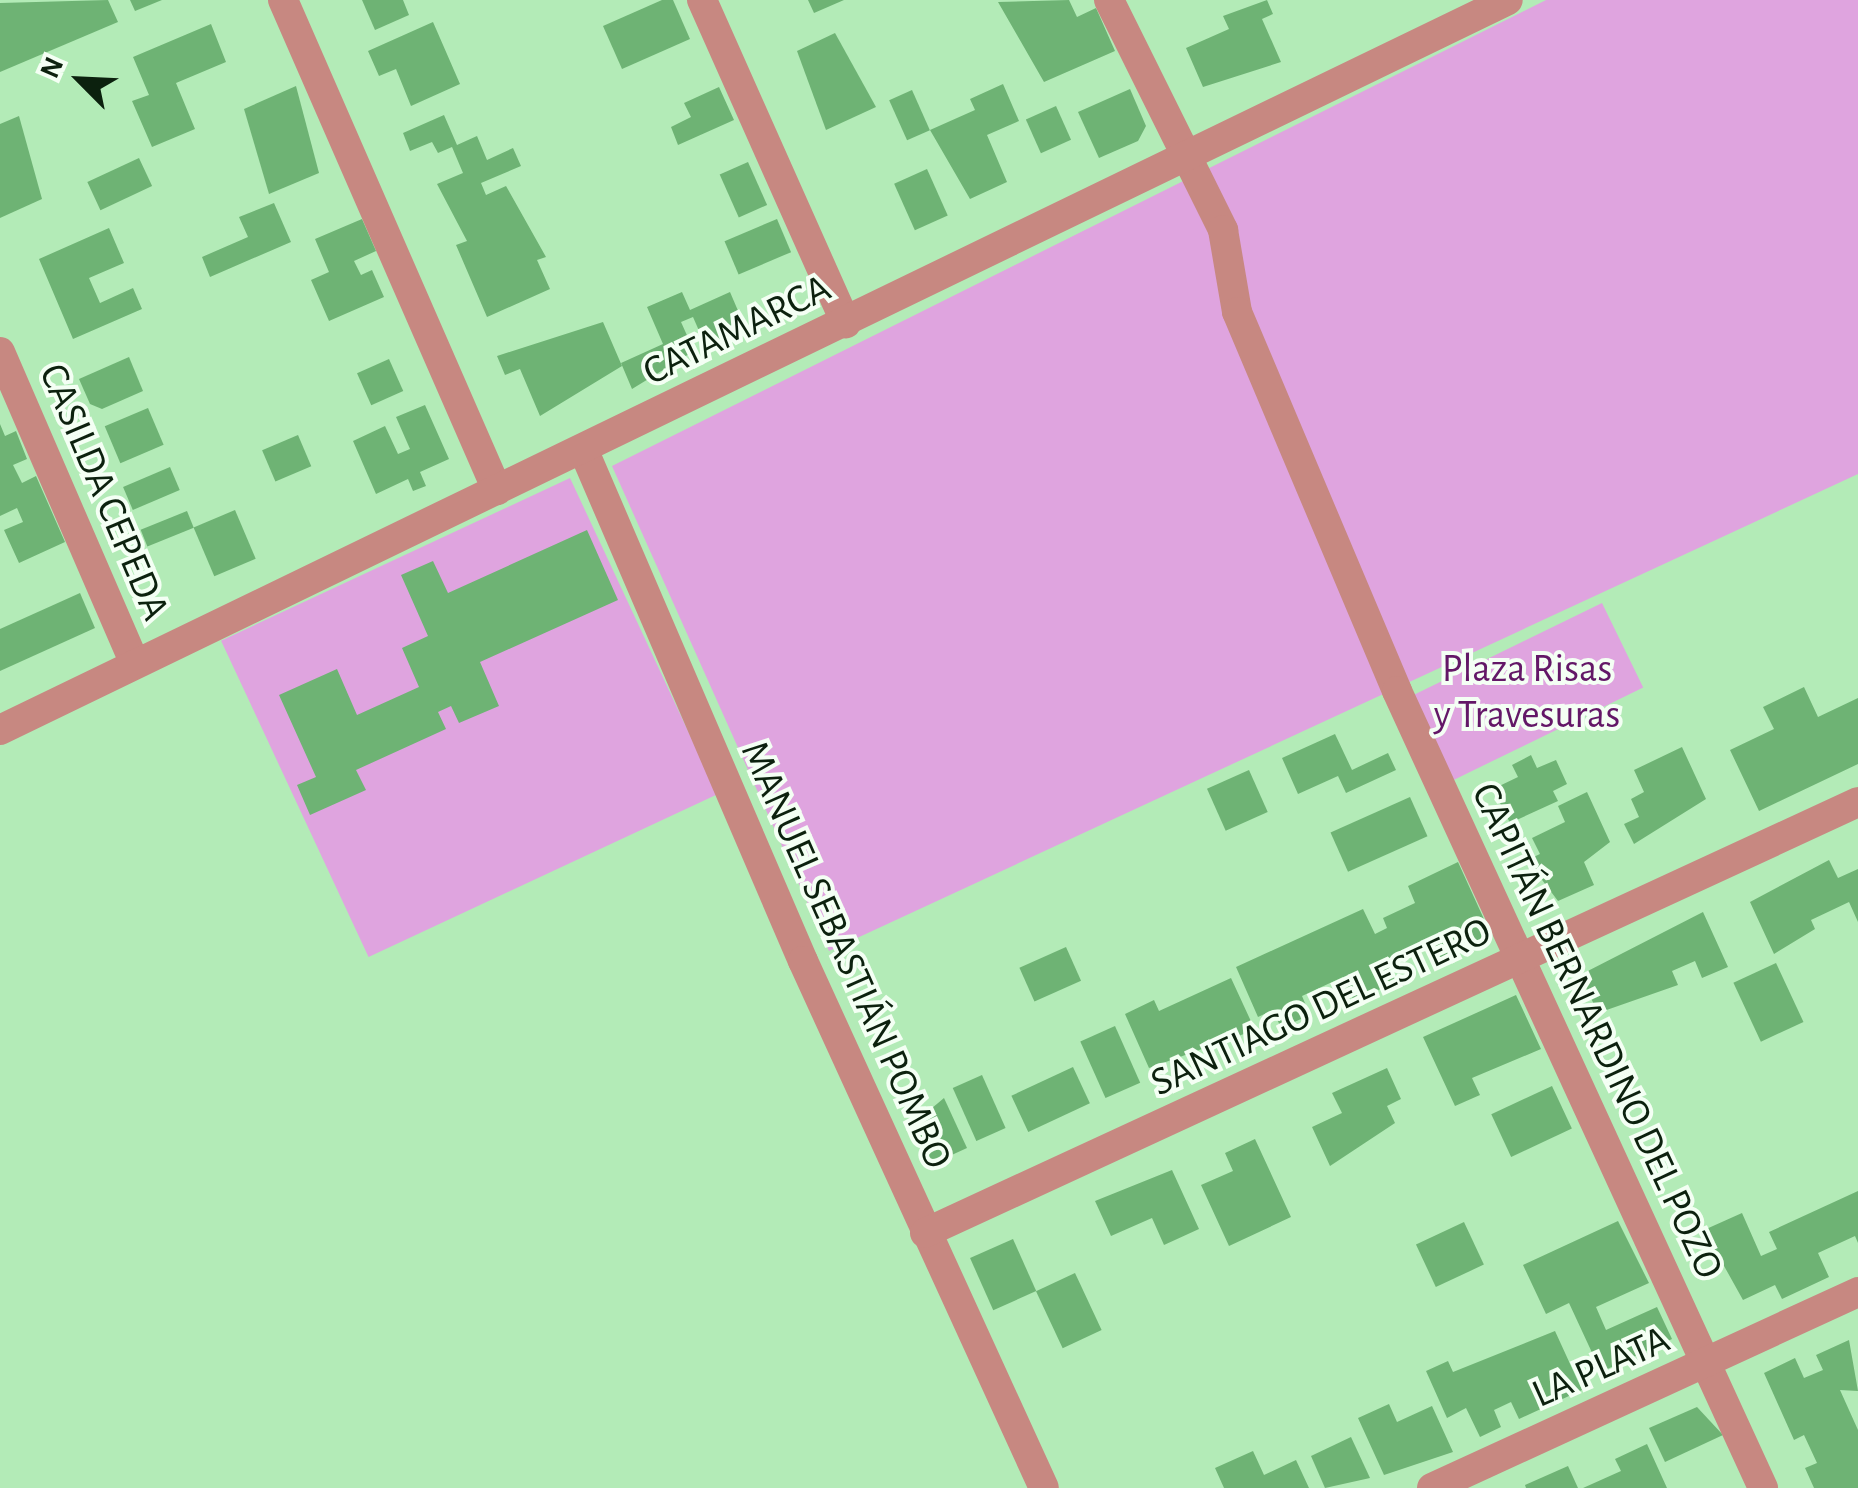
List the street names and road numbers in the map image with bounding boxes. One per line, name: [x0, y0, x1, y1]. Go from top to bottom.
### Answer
street label: CATAMARCA: [635, 264, 839, 396]
street label: CASILDA CEPEDA: [28, 357, 180, 627]
street label: MANUEL SEBASTIÁN POMBO: [730, 734, 962, 1176]
street label: CAPITÁN BERNARDINO DEL POZO: [1461, 776, 1733, 1286]
street label: SANTIAGO DEL ESTERO: [1143, 907, 1499, 1107]
street label: LA PLATA: [1525, 1316, 1677, 1418]

